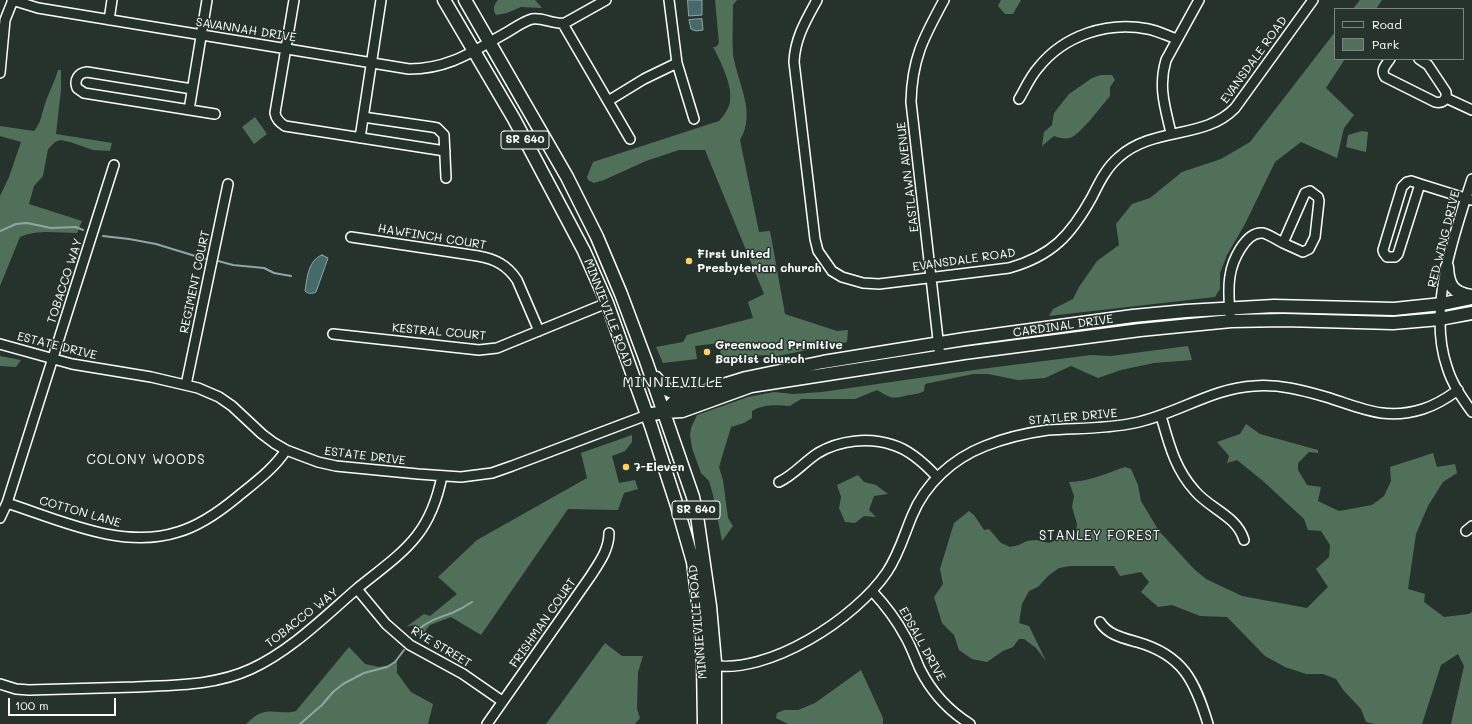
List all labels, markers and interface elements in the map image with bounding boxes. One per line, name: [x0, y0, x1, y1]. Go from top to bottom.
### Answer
legend: [1334, 8, 1464, 60]
street label: EVANSDALE ROAD: [1218, 14, 1290, 106]
street label: SAVANNAH DRIVE: [195, 15, 297, 45]
text: Road: [1372, 16, 1402, 32]
text: Park: [1372, 36, 1399, 52]
street label: EASTLAWN AVENUE: [894, 121, 922, 233]
road number: SR 640: [501, 131, 549, 149]
street label: RED WING DRIVE: [1425, 189, 1463, 289]
street label: HAWFINCH COURT: [377, 221, 487, 253]
street label: REGIMENT COURT: [177, 229, 213, 335]
street label: TOBACCO WAY: [44, 237, 86, 325]
street label: EVANSDALE ROAD: [911, 246, 1017, 274]
place label: First United Presbyterian church: [697, 247, 822, 275]
marker: First United Presbyterian church: [684, 256, 694, 266]
street label: MINNIEVILLE ROAD: [581, 257, 635, 369]
street label: CARDINAL DRIVE: [1012, 312, 1114, 340]
street label: KESTRAL COURT: [391, 321, 487, 343]
street label: ESTATE DRIVE: [16, 329, 98, 363]
place label: Greenwood Primitive Baptist church: [715, 338, 843, 366]
marker: Greenwood Primitive Baptist church: [702, 347, 712, 357]
district label: MINNIEVILLE: [623, 375, 723, 391]
street label: STATLER DRIVE: [1028, 406, 1118, 428]
street label: ESTATE DRIVE: [324, 444, 406, 468]
district label: COLONY WOODS: [86, 452, 206, 468]
place label: 7-Eleven: [634, 460, 684, 474]
marker: 7-Eleven: [621, 462, 631, 472]
street label: COTTON LANE: [38, 494, 122, 530]
road number: SR 640: [672, 501, 720, 519]
district label: STANLEY FOREST: [1039, 528, 1161, 544]
street label: MINNIEVILLE ROAD: [686, 564, 710, 680]
street label: FRISHMAN COURT: [507, 575, 579, 671]
street label: TOBACCO WAY: [263, 585, 341, 651]
street label: EDSALL DRIVE: [896, 604, 948, 684]
street label: RYE STREET: [408, 623, 474, 671]
scale bar: [10, 690, 118, 716]
text: 100 m: [15, 697, 49, 713]

